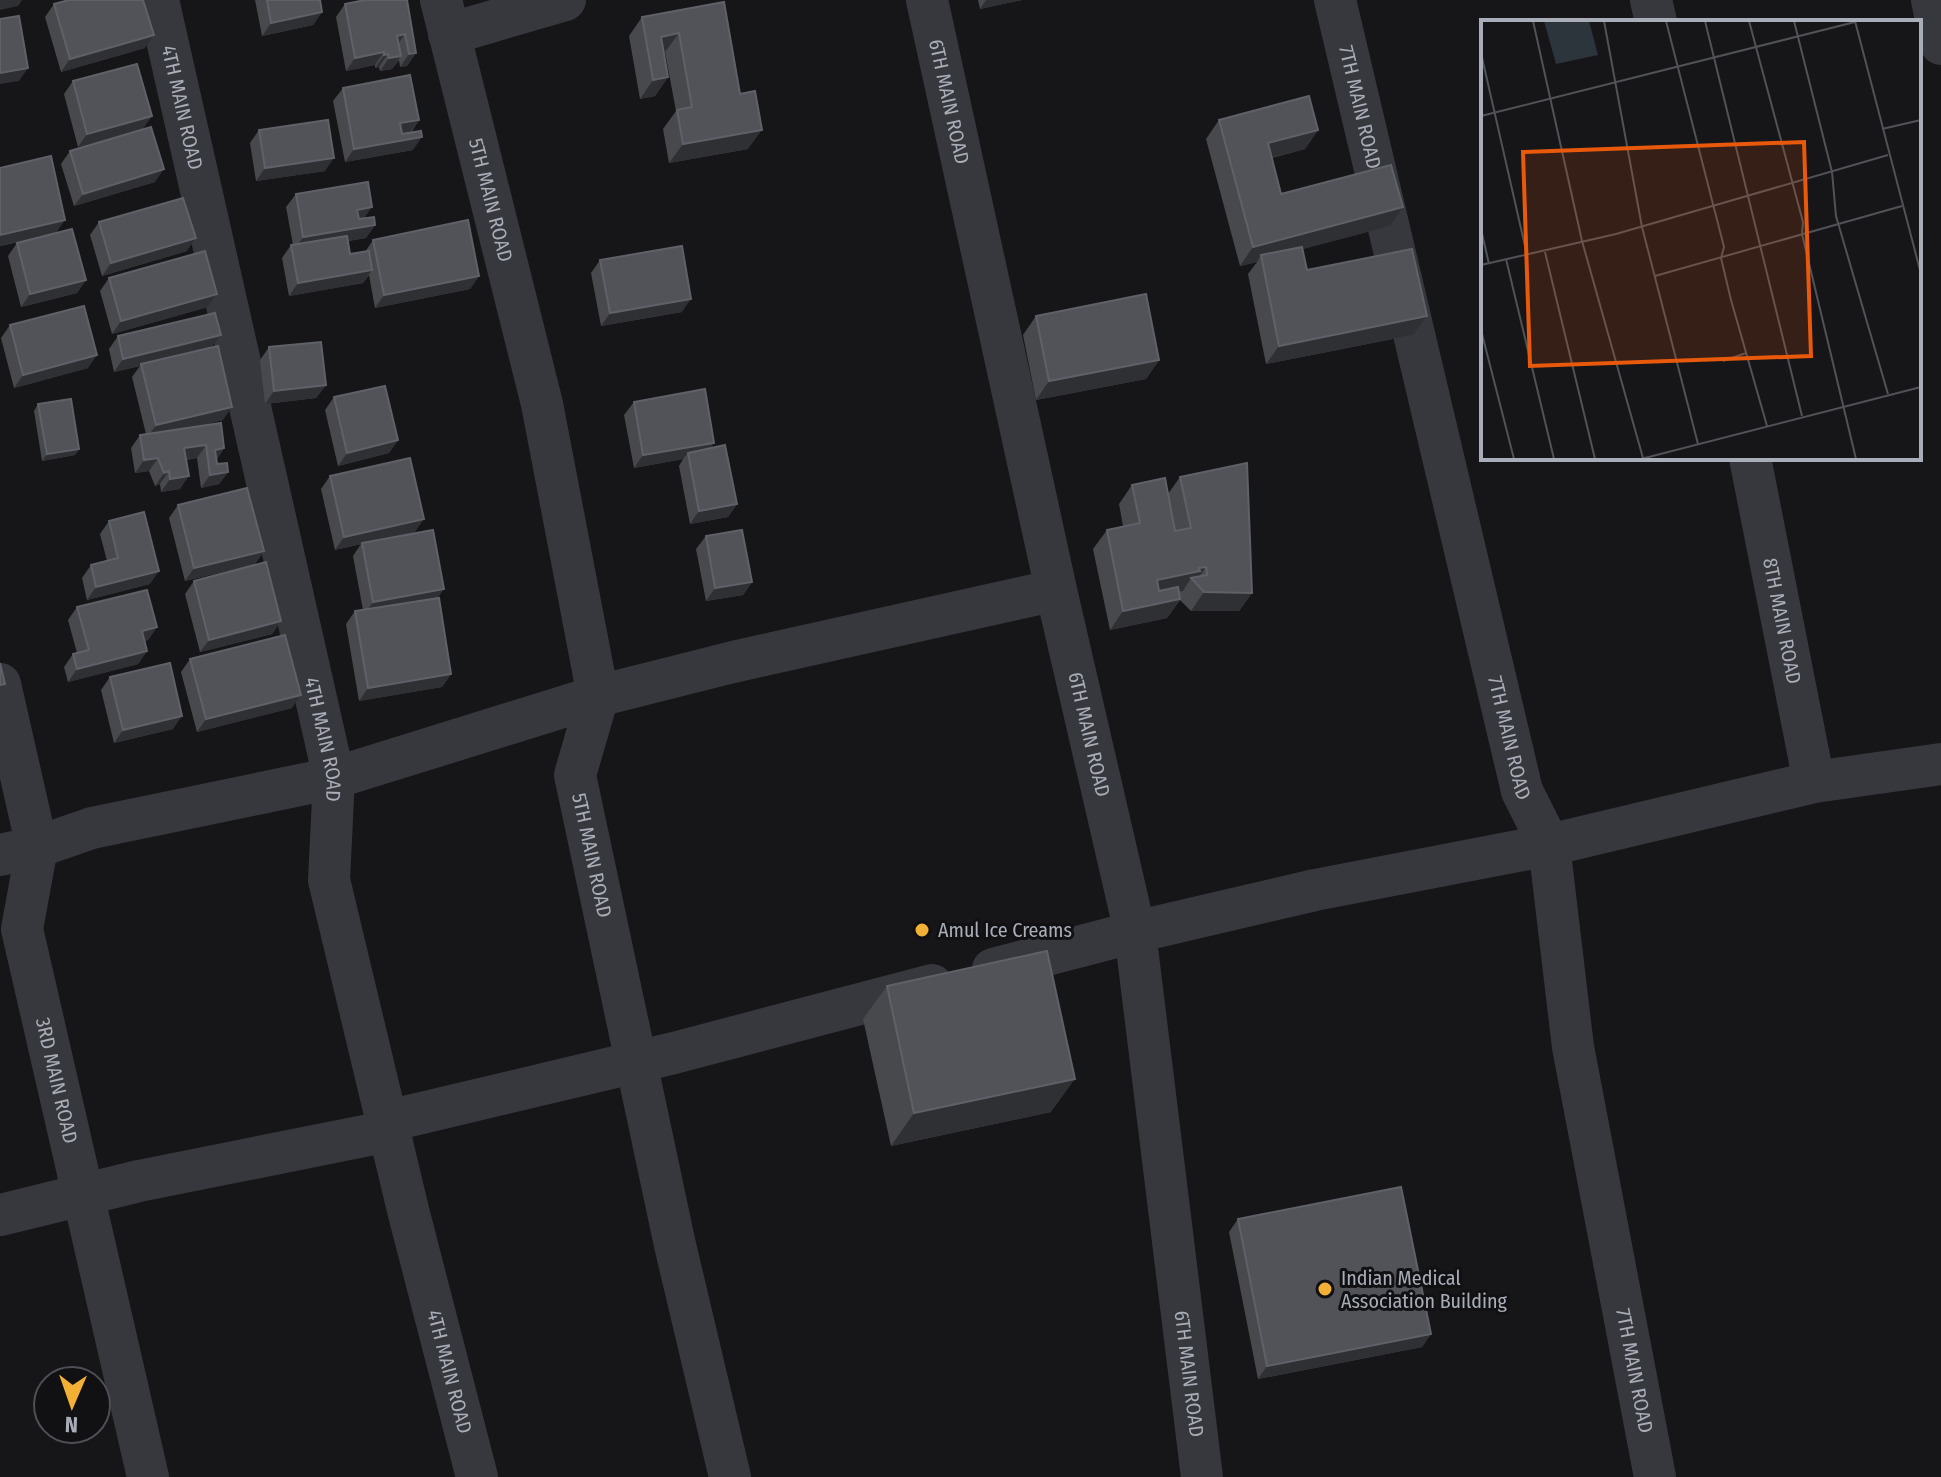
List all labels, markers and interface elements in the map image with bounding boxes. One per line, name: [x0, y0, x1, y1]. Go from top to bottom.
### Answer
inset map: [1481, 20, 1921, 460]
street label: 6TH MAIN ROAD: [924, 37, 975, 166]
street label: 4TH MAIN ROAD: [157, 43, 208, 172]
street label: 7TH MAIN ROAD: [1334, 43, 1387, 171]
street label: 5TH MAIN ROAD: [464, 136, 518, 264]
street label: 8TH MAIN ROAD: [1758, 556, 1806, 686]
street label: 6TH MAIN ROAD: [1063, 670, 1115, 799]
street label: 7TH MAIN ROAD: [1483, 673, 1536, 804]
street label: 4TH MAIN ROAD: [300, 675, 346, 802]
street label: 5TH MAIN ROAD: [567, 791, 617, 920]
place label: Amul Ice Creams: [938, 918, 1072, 942]
marker: Amul Ice Creams: [913, 921, 931, 939]
street label: 3RD MAIN ROAD: [31, 1015, 83, 1146]
place label: Indian Medical Association Building: [1341, 1266, 1508, 1313]
marker: Indian Medical Association Building: [1316, 1280, 1334, 1298]
street label: 7TH MAIN ROAD: [1611, 1306, 1658, 1435]
street label: 4TH MAIN ROAD: [422, 1307, 477, 1436]
street label: 6TH MAIN ROAD: [1170, 1309, 1209, 1438]
north arrow: [32, 1365, 112, 1445]
text: N: [64, 1411, 78, 1438]

